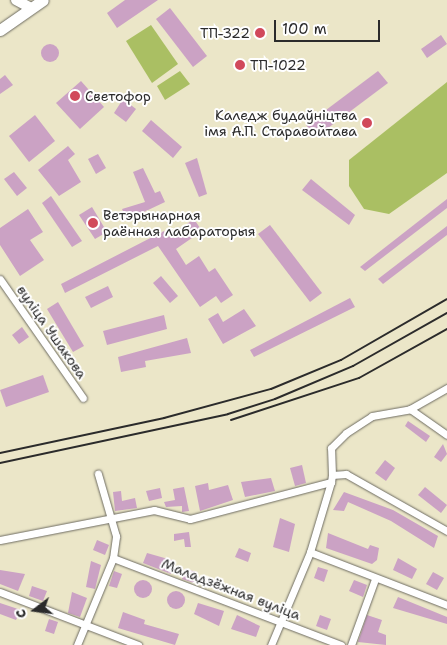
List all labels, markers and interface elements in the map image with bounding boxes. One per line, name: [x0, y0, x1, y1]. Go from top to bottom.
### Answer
scale bar: [277, 10, 383, 42]
text: 100 m: [282, 19, 327, 39]
place label: ТП-322: [200, 25, 250, 41]
marker: ТП-322: [254, 27, 266, 39]
place label: ТП-1022: [250, 57, 306, 73]
marker: ТП-1022: [234, 59, 246, 71]
place label: Светофор: [85, 88, 151, 104]
marker: Светофор: [69, 90, 81, 102]
place label: Каледж будаўніцтва імя А.П. Старавойтава: [204, 107, 357, 140]
marker: Каледж будаўніцтва імя А.П. Старавойтава: [361, 117, 373, 129]
place label: Ветэрынарная раённая лабараторыя: [103, 207, 256, 240]
marker: Ветэрынарная раённая лабараторыя: [87, 217, 99, 229]
street label: вуліца Ушакова: [13, 282, 91, 382]
street label: Маладзёжная вуліца: [159, 555, 303, 623]
north arrow: [10, 585, 60, 635]
text: С: [11, 607, 30, 620]

